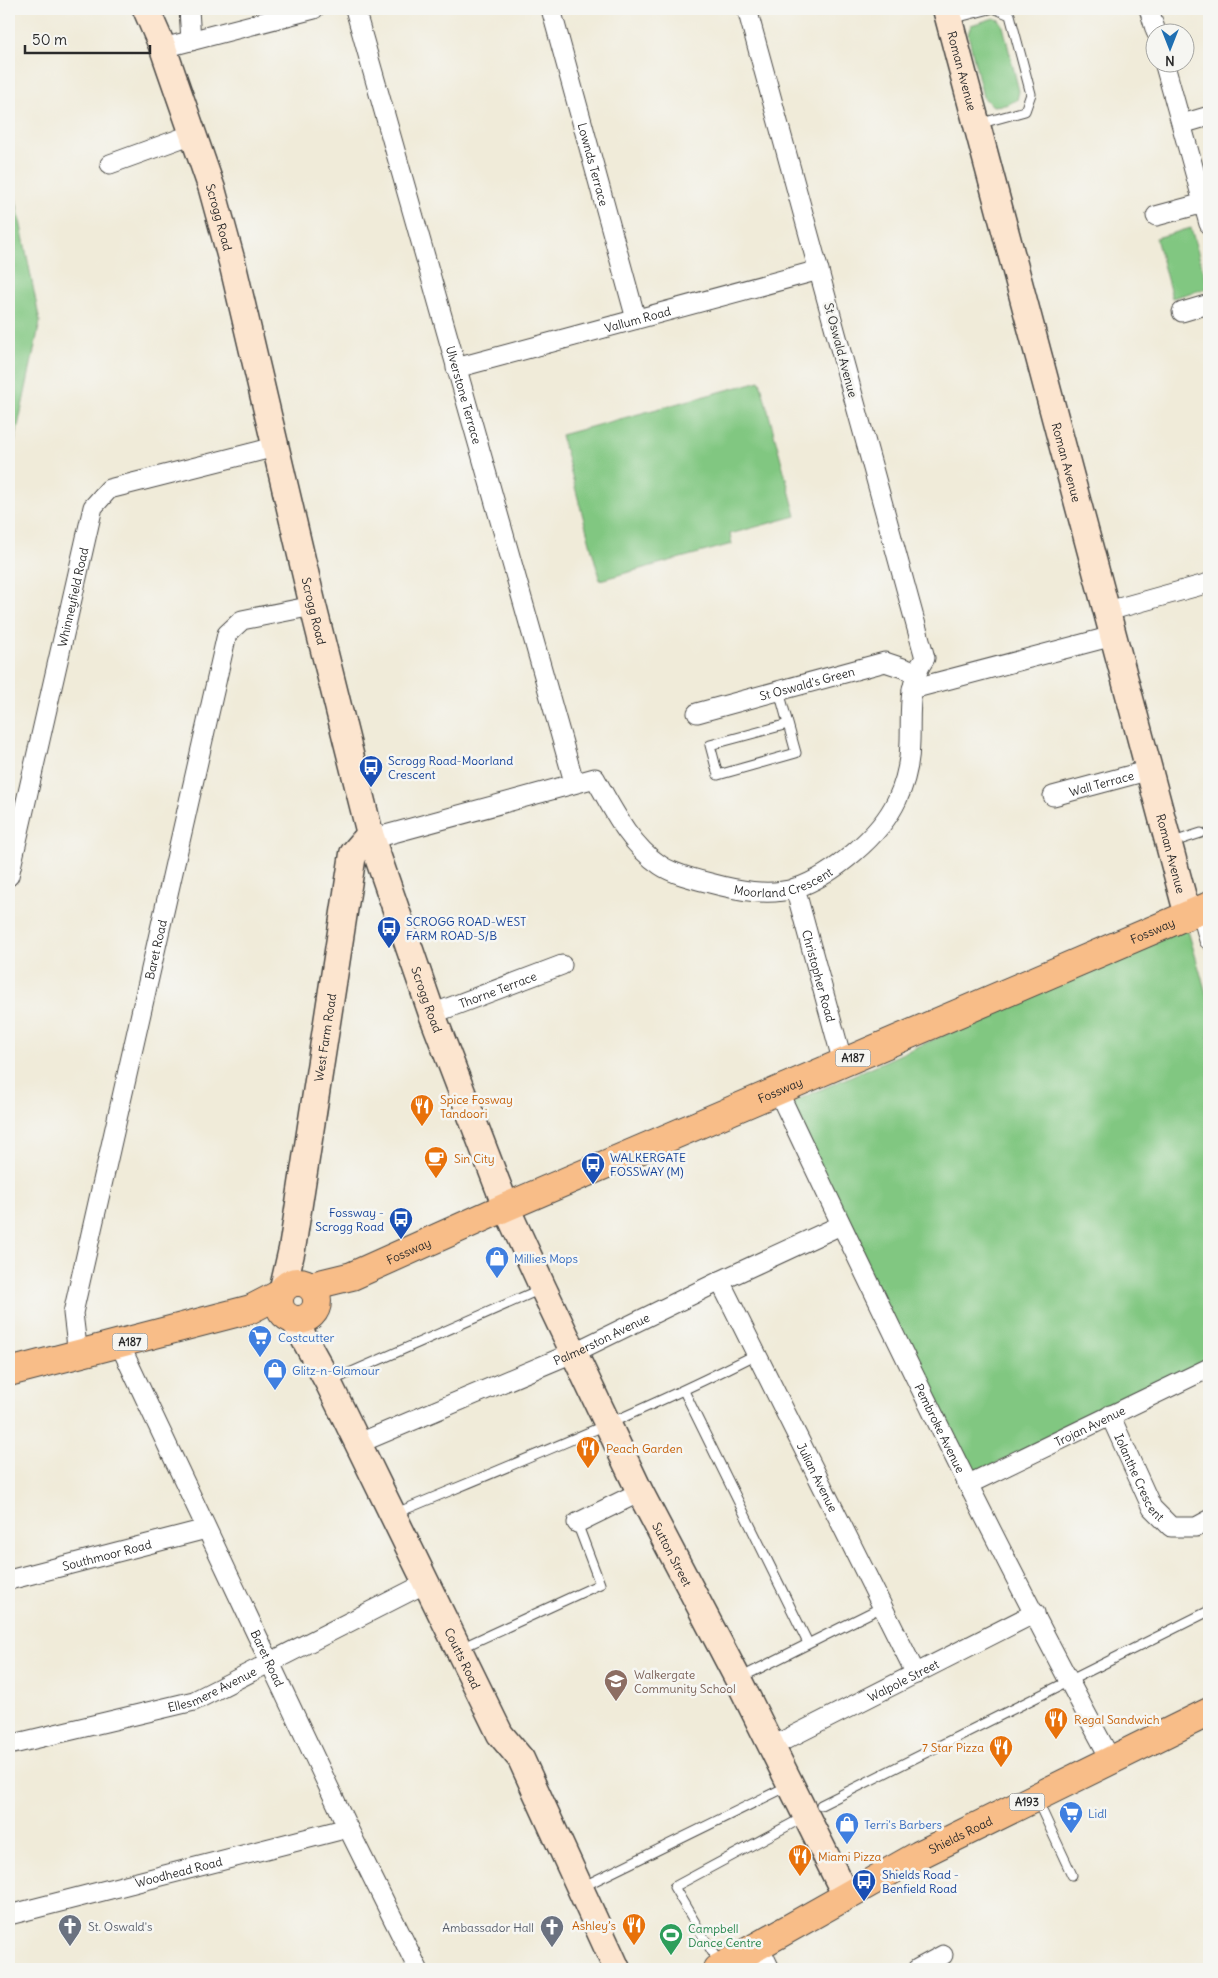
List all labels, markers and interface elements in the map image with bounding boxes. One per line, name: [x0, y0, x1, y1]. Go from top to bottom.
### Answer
scale bar: [25, 22, 150, 54]
north arrow: [1146, 22, 1196, 72]
street label: Roman Avenue: [945, 29, 980, 112]
text: 50 m: [32, 30, 67, 49]
text: N: [1165, 52, 1175, 70]
street label: Lownds Terrace: [575, 121, 612, 208]
street label: Scrogg Road: [203, 182, 236, 252]
street label: St Oswald Avenue: [821, 301, 861, 399]
street label: Vallum Road: [603, 303, 672, 335]
street label: Ulverstone Terrace: [443, 344, 485, 446]
street label: Roman Avenue: [1049, 421, 1085, 504]
street label: Whinneyfield Road: [54, 546, 91, 648]
street label: Scrogg Road: [299, 576, 330, 646]
street label: St Oswald's Green: [758, 663, 856, 703]
place label: Scrogg Road-Moorland Crescent: [388, 753, 513, 782]
bus stop icon: Scrogg Road-Moorland Crescent: [358, 754, 384, 788]
street label: Wall Terrace: [1067, 767, 1135, 799]
street label: Roman Avenue: [1154, 812, 1189, 895]
street label: Moorland Crescent: [733, 864, 835, 900]
place label: SCROGG ROAD-WEST FARM ROAD-S/B: [406, 914, 526, 943]
street label: Fossway: [1128, 914, 1177, 946]
bus stop icon: SCROGG ROAD-WEST FARM ROAD-S/B: [376, 915, 402, 949]
street label: Baret Road: [141, 918, 169, 981]
street label: Christopher Road: [799, 928, 839, 1024]
street label: Scrogg Road: [409, 965, 446, 1035]
street label: Thorne Terrace: [457, 968, 538, 1011]
street label: West Farm Road: [310, 992, 339, 1083]
road number: A187: [836, 1050, 870, 1066]
street label: Fossway: [755, 1074, 805, 1106]
place label: Spice Fosway Tandoori: [440, 1092, 513, 1121]
restaurant icon: Spice Fosway Tandoori: [409, 1093, 435, 1127]
cafe icon: Sin City: [423, 1145, 449, 1179]
place label: WALKERGATE FOSSWAY (M): [610, 1150, 686, 1179]
place label: Sin City: [454, 1151, 495, 1166]
bus stop icon: WALKERGATE FOSSWAY (M): [580, 1151, 606, 1185]
place label: Fossway - Scrogg Road: [315, 1205, 384, 1234]
bus stop icon: Fossway - Scrogg Road: [388, 1206, 414, 1240]
street label: Fossway: [384, 1234, 433, 1267]
shop icon: Millies Mops: [484, 1245, 510, 1279]
place label: Millies Mops: [514, 1251, 578, 1266]
street label: Palmerston Avenue: [551, 1309, 652, 1368]
supermarket icon: Costcutter: [247, 1324, 273, 1358]
place label: Costcutter: [278, 1330, 335, 1345]
road number: A187: [112, 1334, 148, 1350]
shop icon: Glitz-n-Glamour: [262, 1357, 288, 1391]
place label: Glitz-n-Glamour: [292, 1363, 380, 1378]
street label: Pembroke Avenue: [912, 1381, 969, 1475]
street label: Trojan Avenue: [1052, 1402, 1127, 1449]
street label: Iolanthe Crescent: [1112, 1431, 1168, 1524]
restaurant icon: Peach Garden: [575, 1435, 601, 1469]
street label: Julian Avenue: [794, 1440, 841, 1514]
place label: Peach Garden: [606, 1441, 683, 1456]
street label: Sutton Street: [650, 1519, 696, 1589]
street label: Southmoor Road: [61, 1536, 153, 1573]
street label: Coutts Road: [442, 1625, 484, 1691]
street label: Baret Road: [248, 1627, 287, 1689]
street label: Walpole Street: [865, 1656, 941, 1704]
street label: Ellesmere Avenue: [166, 1663, 259, 1715]
place label: Walkergate Community School: [634, 1667, 736, 1696]
school or university icon: Walkergate Community School: [603, 1668, 629, 1702]
restaurant icon: Regal Sandwich: [1043, 1706, 1069, 1740]
place label: Regal Sandwich: [1074, 1712, 1160, 1727]
restaurant icon: 7 Star Pizza: [988, 1734, 1014, 1768]
place label: 7 Star Pizza: [922, 1740, 984, 1755]
road number: A193: [1010, 1794, 1044, 1810]
supermarket icon: Lidl: [1058, 1800, 1084, 1834]
place label: Lidl: [1088, 1806, 1107, 1821]
shop icon: Terri's Barbers: [834, 1811, 860, 1845]
street label: Shields Road: [926, 1813, 995, 1857]
place label: Terri's Barbers: [864, 1817, 942, 1832]
restaurant icon: Miami Pizza: [787, 1843, 813, 1877]
place label: Miami Pizza: [818, 1849, 882, 1864]
street label: Woodhead Road: [133, 1853, 224, 1890]
place label: Shields Road - Benfield Road: [882, 1867, 959, 1896]
bus stop icon: Shields Road - Benfield Road: [851, 1868, 877, 1902]
restaurant icon: Ashley’s: [621, 1912, 647, 1946]
church icon: St. Oswald's: [57, 1913, 83, 1947]
church icon: Ambassador Hall: [539, 1914, 565, 1948]
place label: Ashley’s: [572, 1918, 616, 1933]
place label: St. Oswald's: [88, 1919, 152, 1934]
place label: Ambassador Hall: [442, 1920, 534, 1935]
place label: Campbell Dance Centre: [688, 1921, 761, 1950]
sports icon: Campbell Dance Centre: [658, 1922, 684, 1956]

